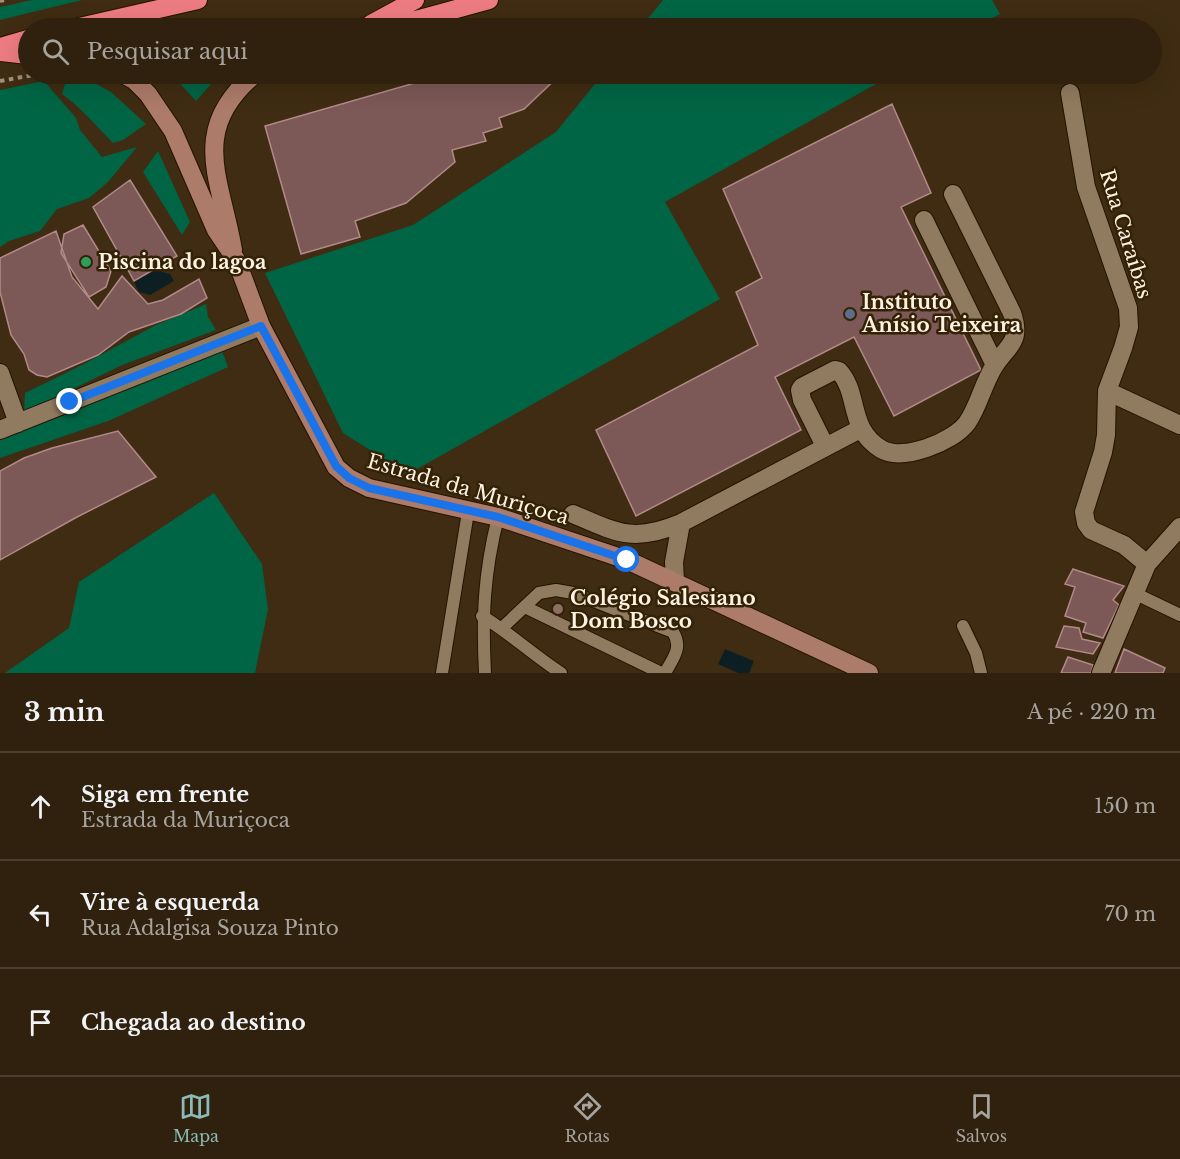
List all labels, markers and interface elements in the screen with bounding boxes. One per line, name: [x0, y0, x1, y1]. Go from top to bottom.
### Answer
search box: [18, 18, 1162, 84]
icon: search: [39, 35, 72, 68]
text: Pesquisar aqui: [87, 38, 248, 65]
street label: Rua Caraíbas: [1095, 166, 1157, 302]
place label: Piscina do lagoa: [98, 250, 267, 274]
marker: Piscina do lagoa: [79, 255, 93, 269]
place label: Instituto Anísio Teixeira: [861, 290, 1022, 337]
marker: Instituto Anísio Teixeira: [843, 307, 857, 321]
route end: [56, 388, 82, 414]
street label: Estrada da Muriçoca: [364, 449, 573, 530]
route start: [613, 546, 639, 572]
place label: Colégio Salesiano Dom Bosco: [570, 586, 756, 633]
marker: Colégio Salesiano Dom Bosco: [551, 602, 565, 616]
text: 3 min: [24, 696, 105, 728]
text: A pé · 220 m: [1027, 700, 1156, 724]
text: Siga em frente: [81, 781, 249, 808]
icon: ahead: [24, 790, 57, 823]
text: 150 m: [1094, 794, 1156, 818]
text: Estrada da Muriçoca: [81, 808, 290, 832]
text: Vire à esquerda: [81, 889, 260, 916]
icon: left: [24, 898, 57, 931]
text: 70 m: [1104, 902, 1156, 926]
text: Rua Adalgisa Souza Pinto: [81, 916, 339, 940]
icon: arrive: [24, 1006, 57, 1039]
text: Chegada ao destino: [81, 1009, 306, 1036]
tab: Mapa: [173, 1090, 219, 1146]
tab: Rotas: [565, 1090, 610, 1146]
tab: Salvos: [956, 1090, 1007, 1146]

